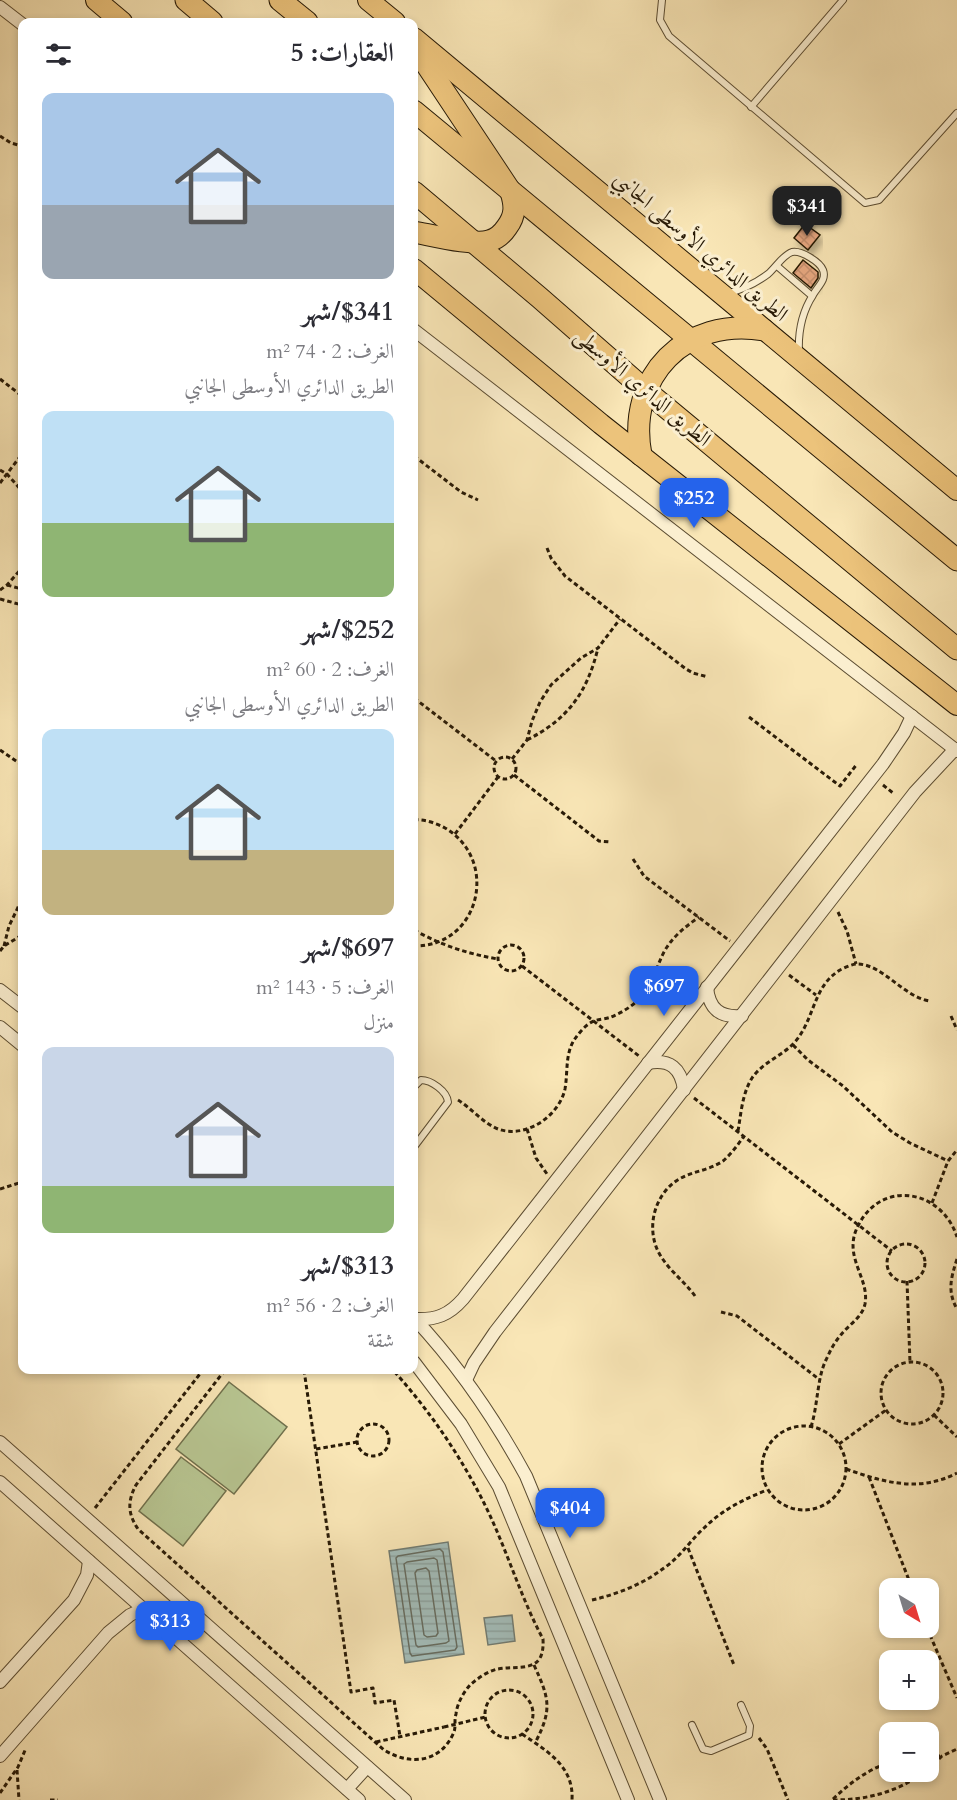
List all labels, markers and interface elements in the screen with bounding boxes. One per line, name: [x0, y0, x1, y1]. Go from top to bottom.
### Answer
text: العقارات: 5: [291, 35, 394, 70]
icon: filters: [42, 38, 75, 71]
icon: home: [164, 132, 272, 240]
street label: الطريق الدائري الأوسطى الجانبي: [604, 164, 795, 331]
pin: $341: [771, 186, 843, 237]
text: $341: [787, 192, 827, 219]
text: $341/شهر: [302, 294, 394, 329]
street label: الطريق الدائري الأوسطى: [567, 321, 718, 454]
text: الغرف: 2 · 74 m²: [266, 338, 394, 365]
text: الطريق الدائري الأوسطى الجانبي: [184, 373, 394, 400]
icon: home: [164, 450, 272, 558]
pin: $252: [658, 478, 730, 529]
text: $252: [674, 484, 714, 511]
text: $252/شهر: [302, 612, 394, 647]
text: الغرف: 2 · 60 m²: [266, 656, 394, 683]
text: الطريق الدائري الأوسطى الجانبي: [184, 691, 394, 718]
icon: home: [164, 768, 272, 876]
text: $697/شهر: [302, 930, 394, 965]
pin: $697: [628, 966, 700, 1017]
text: $697: [644, 972, 684, 999]
text: الغرف: 5 · 143 m²: [256, 974, 394, 1001]
text: منزل: [363, 1009, 394, 1036]
icon: home: [164, 1086, 272, 1194]
text: $313/شهر: [302, 1248, 394, 1283]
text: الغرف: 2 · 56 m²: [266, 1292, 394, 1319]
text: شقة: [368, 1327, 394, 1354]
pin: $404: [534, 1488, 606, 1539]
text: $404: [550, 1494, 590, 1521]
north arrow: [879, 1578, 939, 1638]
map controls: [879, 1578, 939, 1782]
pin: $313: [134, 1601, 206, 1652]
text: $313: [150, 1607, 190, 1634]
button: +: [879, 1650, 939, 1710]
button: −: [879, 1722, 939, 1782]

